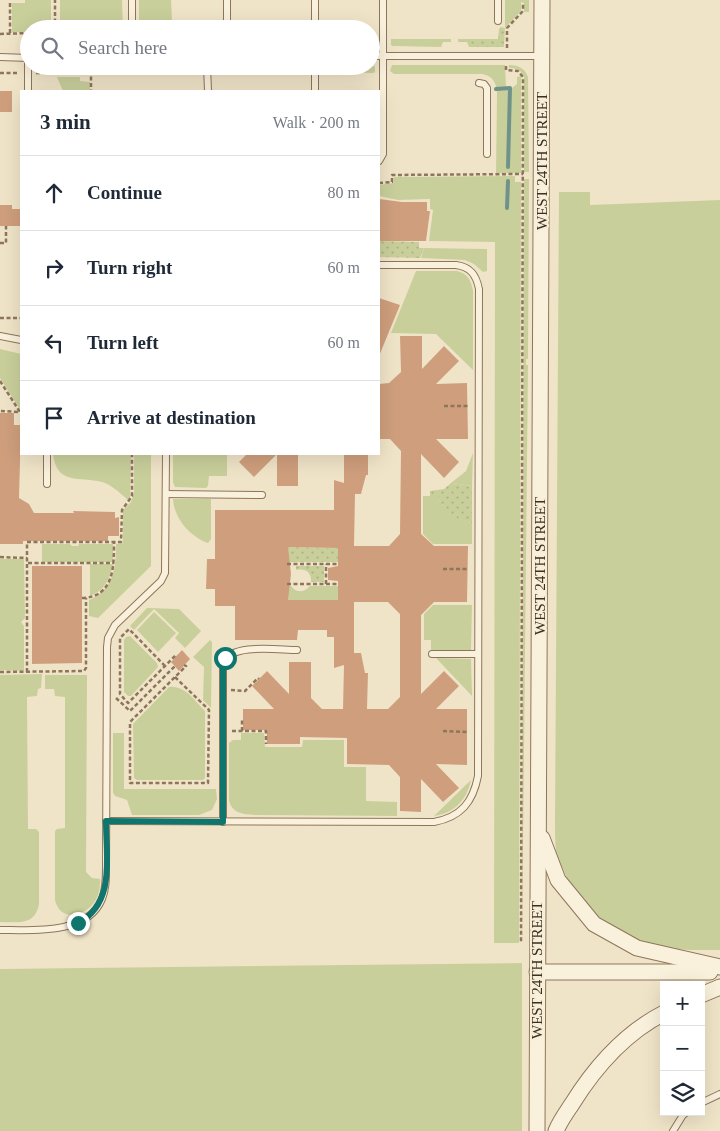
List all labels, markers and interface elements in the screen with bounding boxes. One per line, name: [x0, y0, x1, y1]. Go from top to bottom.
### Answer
search box: [20, 20, 380, 75]
icon: search: [38, 34, 66, 62]
text: Search here: [78, 37, 167, 58]
street label: WEST 24TH STREET: [534, 92, 550, 230]
text: 3 min: [40, 110, 91, 134]
text: Walk · 200 m: [273, 114, 360, 131]
icon: ahead: [40, 179, 68, 207]
text: Continue: [87, 182, 162, 203]
text: 80 m: [328, 184, 360, 201]
icon: right: [40, 254, 68, 282]
text: Turn right: [87, 257, 172, 278]
text: 60 m: [328, 259, 360, 276]
icon: left: [40, 329, 68, 357]
text: Turn left: [87, 332, 159, 353]
text: 60 m: [328, 334, 360, 351]
icon: arrive: [40, 404, 68, 432]
text: Arrive at destination: [87, 407, 256, 428]
street label: WEST 24TH STREET: [532, 497, 548, 635]
route start: [214, 647, 237, 670]
street label: WEST 24TH STREET: [529, 901, 545, 1039]
route end: [67, 912, 90, 935]
map controls: [660, 981, 705, 1116]
button: +: [660, 981, 705, 1026]
button: −: [660, 1026, 705, 1071]
button: layers: [660, 1071, 705, 1116]

